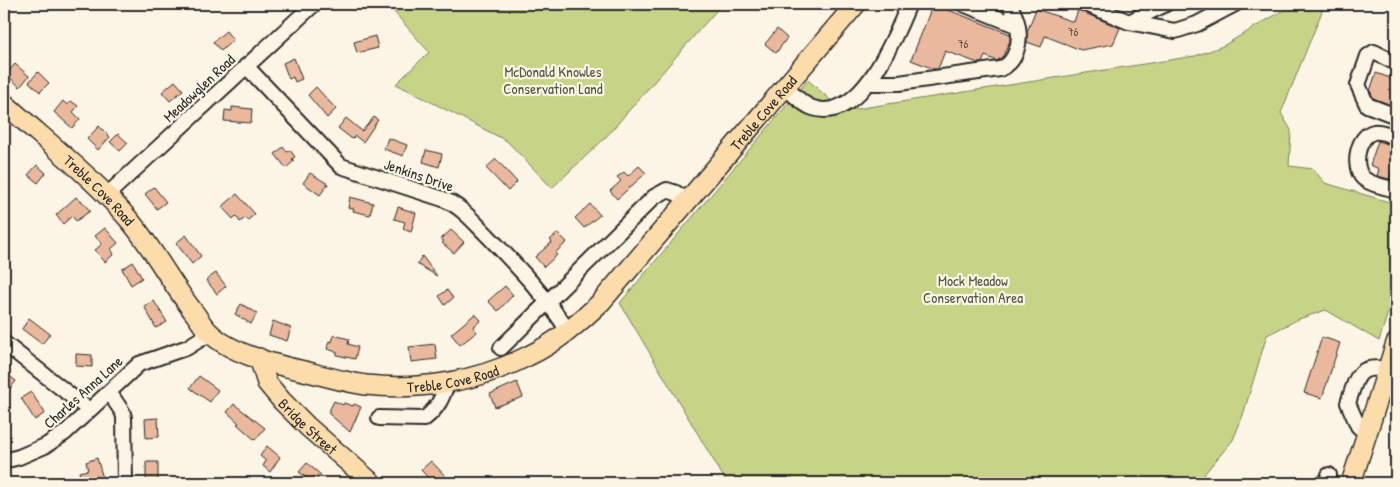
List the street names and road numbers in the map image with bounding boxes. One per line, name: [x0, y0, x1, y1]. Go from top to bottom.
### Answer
street label: Meadowglen Road: [159, 49, 240, 127]
street label: Treble Cove Road: [725, 70, 801, 155]
street label: Treble Cove Road: [59, 150, 140, 230]
street label: Jenkins Drive: [381, 153, 457, 197]
street label: Charles Anna Lane: [39, 351, 127, 433]
street label: Treble Cove Road: [406, 359, 501, 397]
street label: Bridge Street: [274, 393, 343, 459]

